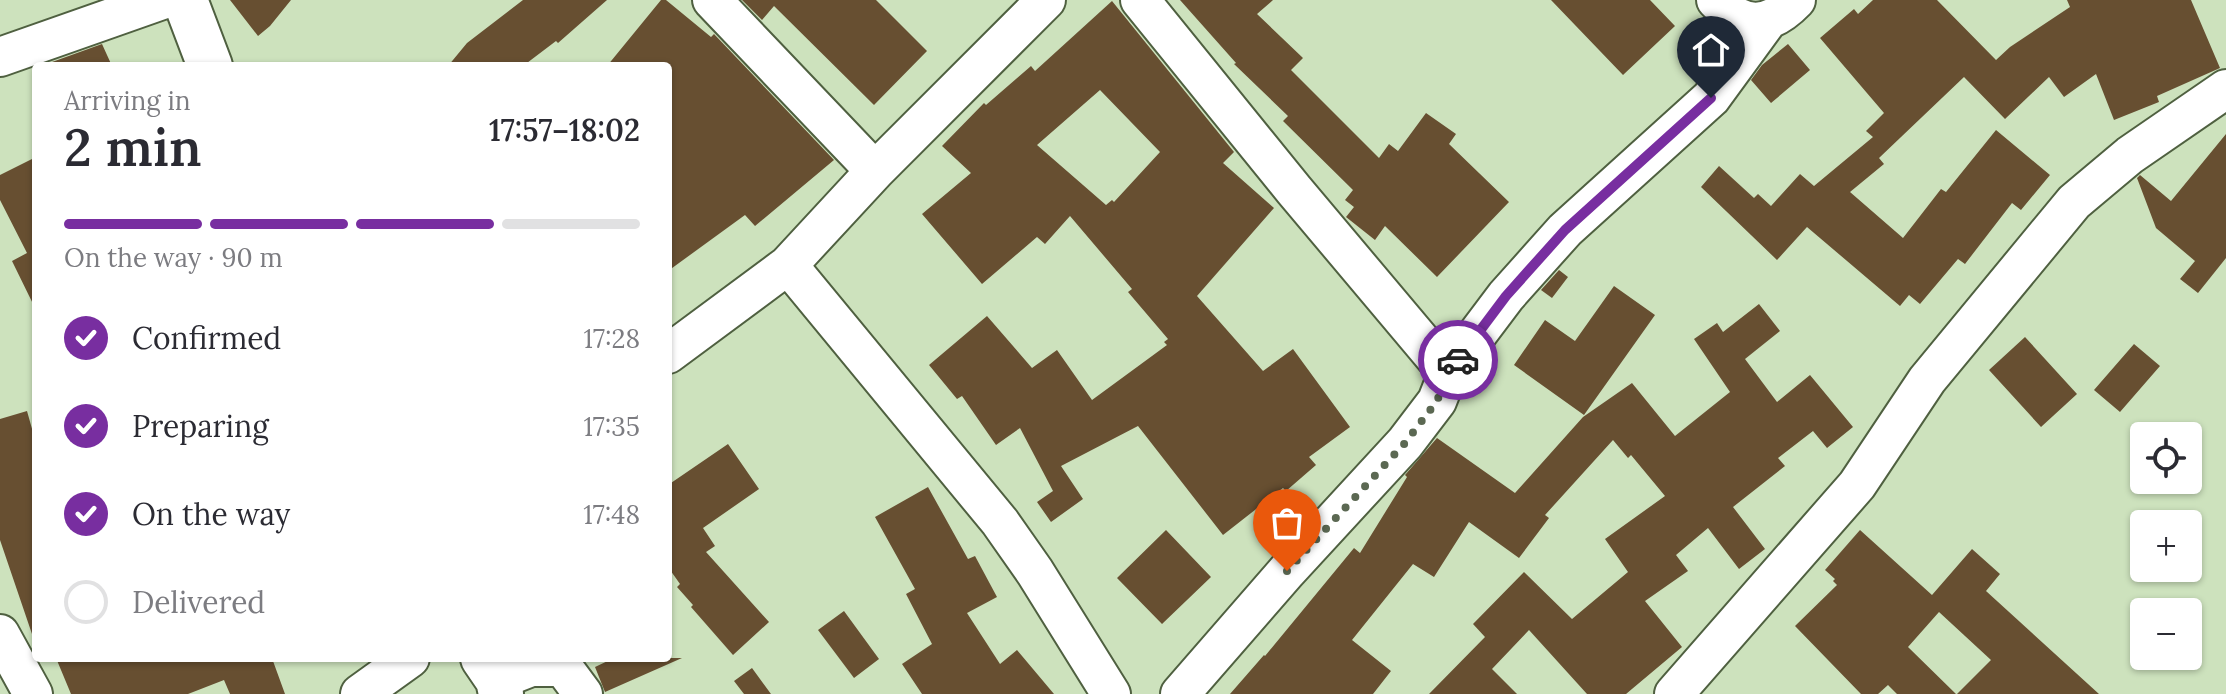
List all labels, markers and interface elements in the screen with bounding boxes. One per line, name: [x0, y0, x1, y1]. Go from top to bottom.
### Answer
pin: [1677, 16, 1745, 98]
icon: home: [1689, 28, 1733, 72]
text: Arriving in: [64, 84, 191, 117]
text: 17:57–18:02: [489, 111, 640, 149]
text: 2 min: [64, 114, 202, 180]
text: On the way · 90 m: [64, 241, 283, 274]
icon: check: [64, 316, 108, 360]
text: Confirmed: [132, 319, 281, 357]
courier: [1418, 320, 1498, 400]
text: 17:28: [583, 322, 640, 355]
icon: car: [1436, 338, 1480, 382]
icon: check: [64, 404, 108, 448]
text: Preparing: [132, 407, 269, 445]
text: 17:35: [583, 410, 640, 443]
map controls: [2130, 422, 2202, 670]
button: locate: [2130, 422, 2202, 494]
pin: [1253, 489, 1321, 571]
icon: check: [64, 492, 108, 536]
text: On the way: [132, 495, 290, 533]
text: 17:48: [583, 498, 640, 531]
icon: bag: [1265, 501, 1309, 545]
button: +: [2130, 510, 2202, 582]
text: Delivered: [132, 583, 265, 621]
button: −: [2130, 598, 2202, 670]

